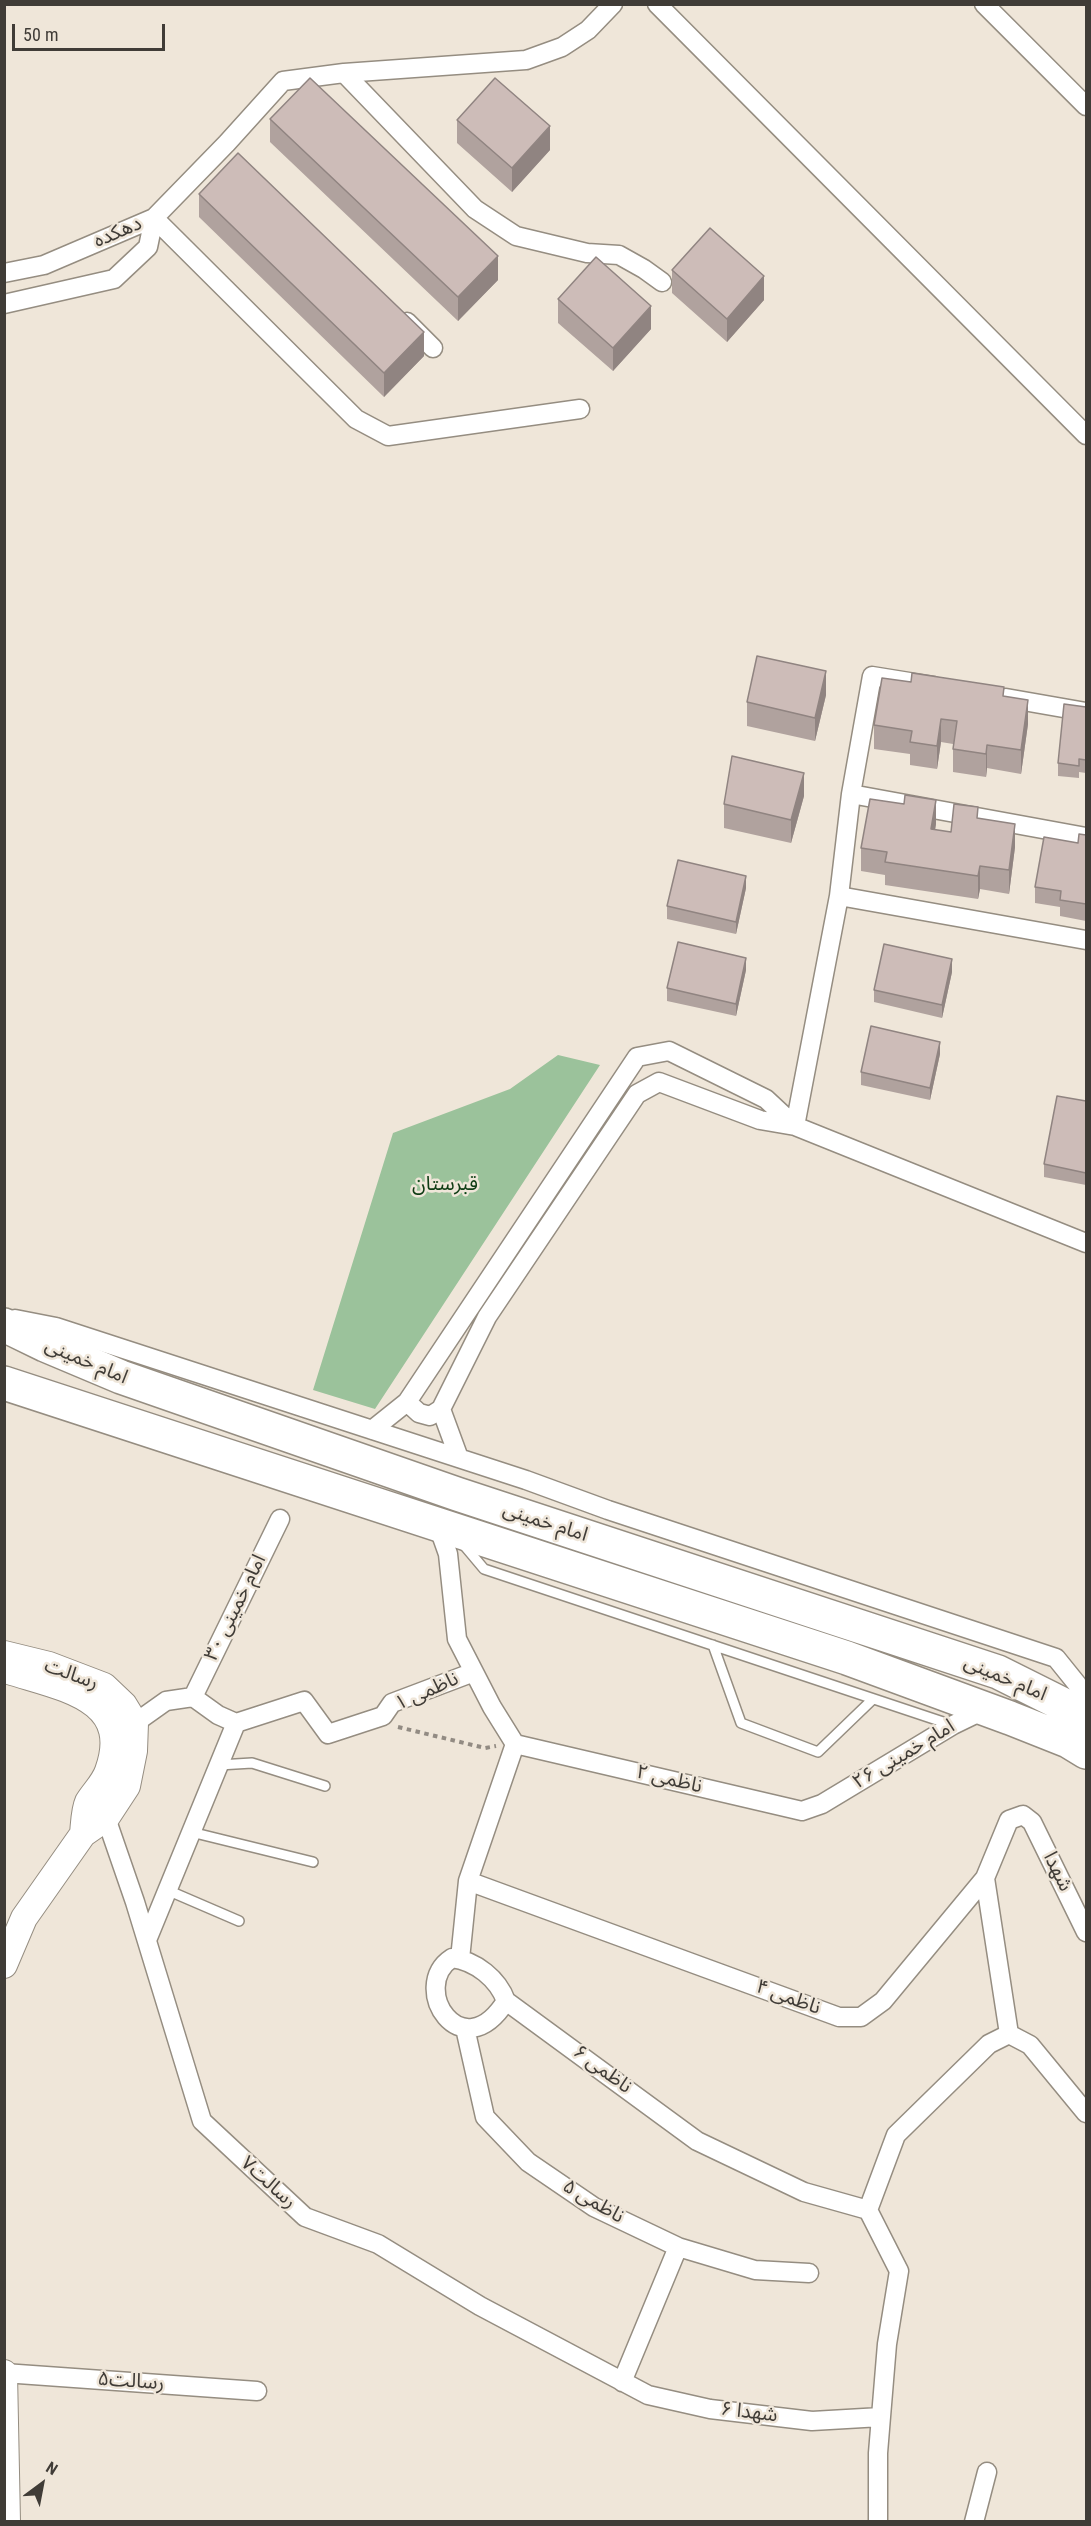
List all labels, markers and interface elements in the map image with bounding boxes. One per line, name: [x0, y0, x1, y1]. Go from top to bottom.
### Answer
scale bar: [15, 12, 168, 50]
text: 50 m: [23, 24, 58, 45]
street label: دهکده: [90, 212, 146, 254]
park label: قبرستان: [412, 1173, 478, 1197]
street label: امام خمینی: [41, 1334, 131, 1390]
street label: امام خمینی: [500, 1498, 590, 1548]
street label: امام خمینی ۳۰: [200, 1551, 272, 1665]
street label: امام خمینی: [960, 1651, 1050, 1707]
street label: رسالت: [41, 1654, 101, 1696]
street label: ناظمی ۱: [391, 1667, 463, 1717]
street label: امام خمینی ۲۶: [848, 1715, 960, 1795]
street label: ناظمی ۲: [634, 1761, 704, 1799]
street label: شهدا: [1037, 1848, 1077, 1896]
street label: ناظمی ۴: [752, 1975, 824, 2021]
street label: ناظمی ۶: [568, 2041, 636, 2099]
street label: رسالت۷: [235, 2152, 301, 2214]
street label: ناظمی ۵: [558, 2175, 628, 2229]
street label: رسالت۵: [97, 2368, 165, 2396]
street label: شهدا ۶: [719, 2398, 779, 2428]
north arrow: [12, 2454, 72, 2514]
text: N: [43, 2458, 61, 2479]

